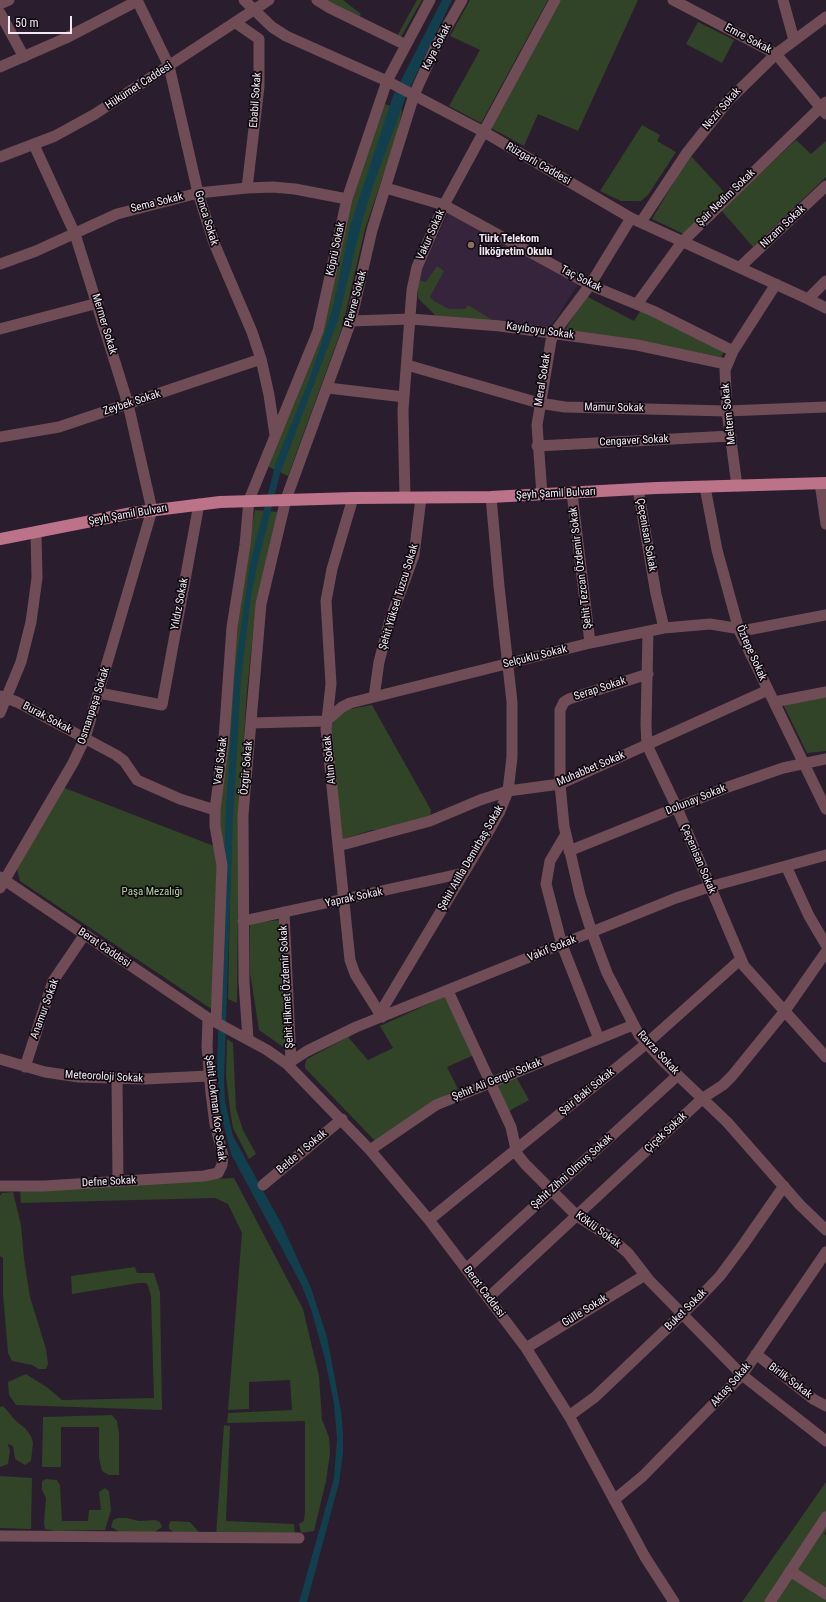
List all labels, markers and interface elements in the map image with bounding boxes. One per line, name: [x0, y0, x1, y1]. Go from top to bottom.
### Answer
scale bar: [10, 8, 74, 34]
text: 50 m: [15, 16, 39, 30]
street label: Emre Sokak: [722, 21, 774, 57]
street label: Kaya Sokak: [420, 22, 454, 72]
street label: Hükümet Caddesi: [103, 60, 175, 112]
street label: Ebabil Sokak: [247, 72, 265, 128]
street label: Nezir Sokak: [700, 85, 744, 133]
street label: Rüzgarlı Caddesi: [503, 140, 573, 188]
street label: Şair Nedim Sokak: [694, 167, 758, 229]
street label: Gonca Sokak: [191, 189, 221, 247]
street label: Sema Sokak: [130, 190, 184, 216]
street label: Nizam Sokak: [758, 203, 808, 251]
street label: Vakur Sokak: [414, 208, 448, 262]
street label: Köprü Sokak: [324, 221, 348, 277]
place label: Türk Telekom İlköğretim Okulu: [479, 232, 552, 258]
marker: Türk Telekom İlköğretim Okulu: [466, 240, 476, 250]
street label: Taç Sokak: [558, 263, 604, 295]
street label: Plevne Sokak: [342, 269, 370, 329]
street label: Mermer Sokak: [89, 292, 119, 356]
street label: Kayıboyu Sokak: [505, 320, 575, 342]
street label: Meral Sokak: [532, 353, 554, 407]
street label: Meltem Sokak: [719, 383, 739, 445]
street label: Zeybek Sokak: [102, 387, 162, 419]
street label: Mamur Sokak: [584, 401, 644, 415]
street label: Cengaver Sokak: [599, 433, 669, 449]
street label: Şeyh Şamil Bulvarı: [516, 485, 596, 503]
street label: Çeçenisan Sokak: [633, 497, 659, 573]
street label: Şeyh Şamil Bulvarı: [88, 502, 168, 528]
street label: Şehit Tezcan Özdemir Sokak: [567, 506, 595, 630]
street label: Şehit Yüksel Tuzcu Sokak: [377, 542, 421, 652]
street label: Yıldız Sokak: [168, 577, 192, 631]
street label: Öztepe Sokak: [733, 623, 769, 683]
street label: Selçuklu Sokak: [502, 643, 568, 671]
street label: Osmanpaşa Sokak: [75, 666, 113, 746]
street label: Serap Sokak: [572, 674, 628, 704]
street label: Burak Sokak: [20, 700, 74, 736]
street label: Altın Sokak: [321, 735, 339, 785]
street label: Vadi Sokak: [212, 736, 230, 786]
street label: Özgür Sokak: [238, 740, 256, 796]
street label: Muhabbet Sokak: [555, 749, 627, 789]
street label: Dolunay Sokak: [664, 782, 728, 818]
street label: Şehit Atilla Demirbaş Sokak: [435, 803, 507, 913]
street label: Çeçenisan Sokak: [677, 822, 719, 896]
park label: Paşa Mezalığı: [122, 885, 182, 899]
street label: Yaprak Sokak: [324, 885, 384, 911]
street label: Şehit Hikmet Özdemir Sokak: [277, 925, 297, 1049]
street label: Berat Caddesi: [75, 926, 133, 970]
street label: Vakıf Sokak: [526, 933, 578, 965]
street label: Anamur Sokak: [28, 977, 62, 1041]
street label: Ravza Sokak: [634, 1028, 682, 1078]
street label: Şehit Lokman Koç Sokak: [202, 1054, 228, 1162]
street label: Şehit Ali Gergin Sokak: [450, 1056, 544, 1104]
street label: Şair Baki Sokak: [557, 1066, 617, 1118]
street label: Meteoroloji Sokak: [65, 1068, 143, 1086]
street label: Çiçek Sokak: [642, 1110, 690, 1156]
street label: Belde 1 Sokak: [274, 1127, 330, 1177]
street label: Şehit Zihni Olmuş Sokak: [529, 1132, 615, 1212]
street label: Defne Sokak: [82, 1174, 136, 1190]
street label: Köklü Sokak: [573, 1209, 623, 1251]
street label: Berat Caddesi: [461, 1264, 507, 1320]
street label: Buket Sokak: [662, 1286, 710, 1334]
street label: Gülle Sokak: [560, 1292, 610, 1330]
street label: Aktaş Sokak: [708, 1360, 754, 1410]
street label: Birlik Sokak: [766, 1360, 814, 1402]

